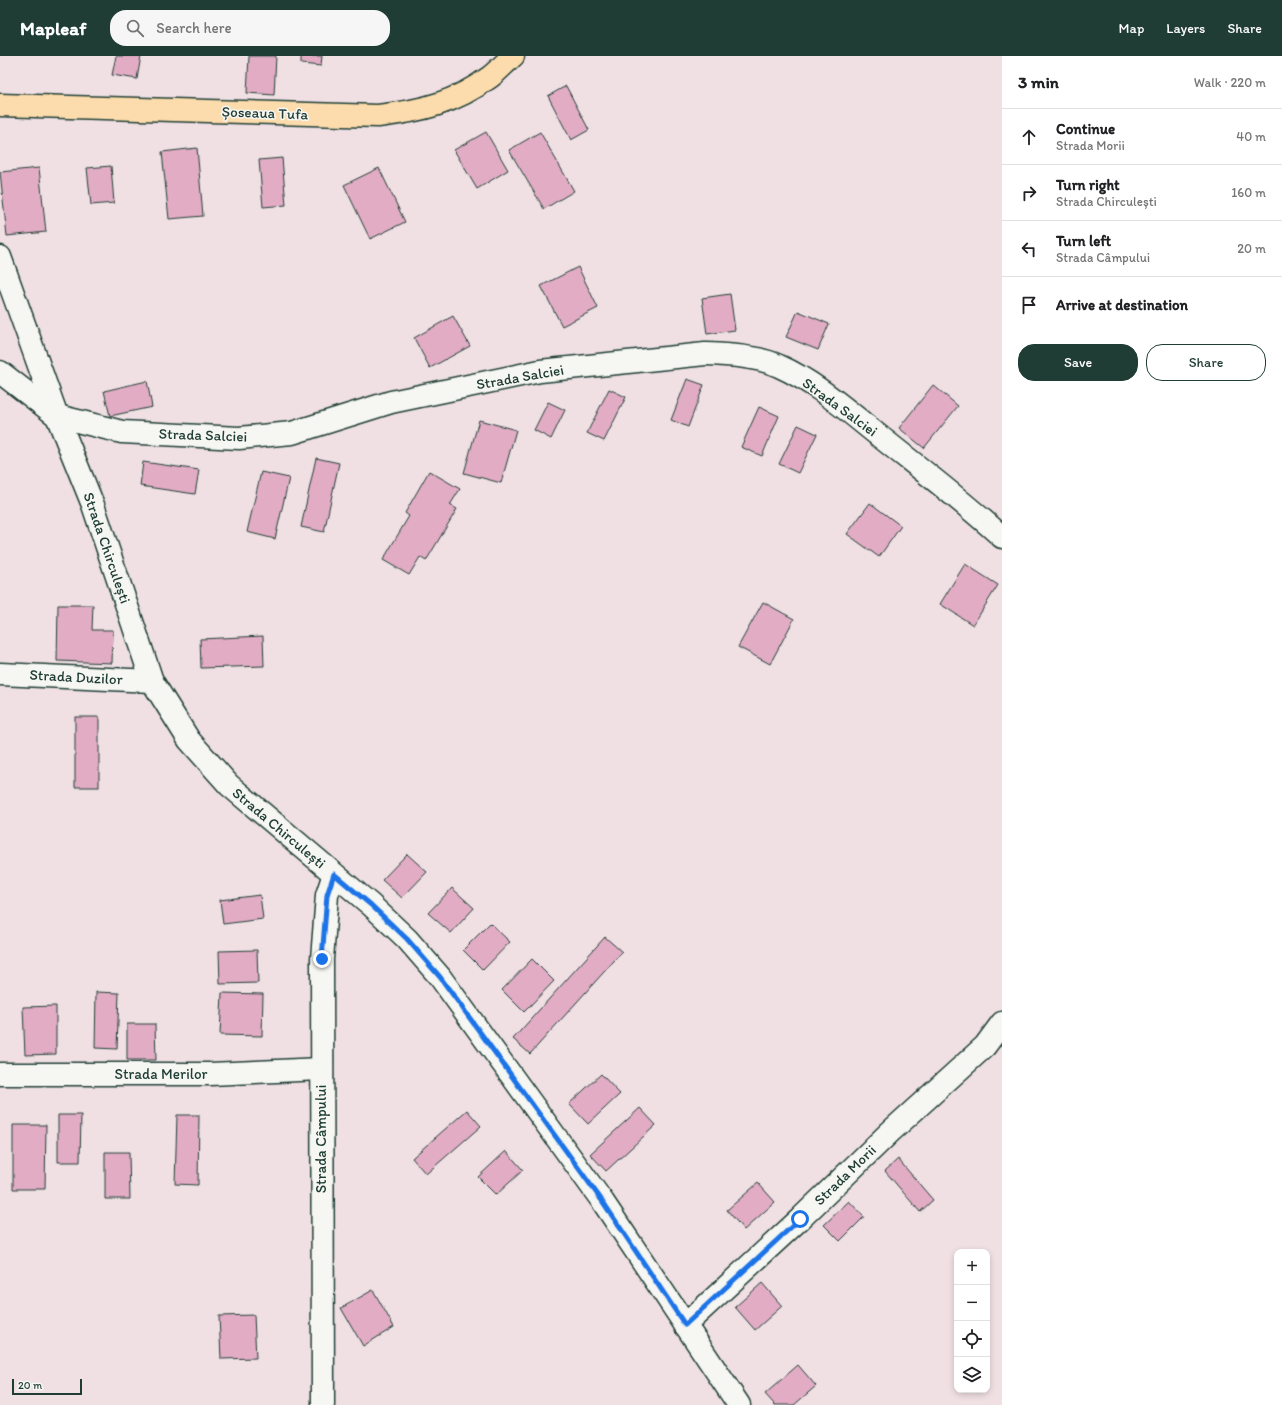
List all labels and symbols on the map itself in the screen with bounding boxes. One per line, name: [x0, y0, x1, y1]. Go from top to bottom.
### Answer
street label: Șoseaua Tufa: [221, 102, 309, 124]
street label: Strada Salciei: [475, 360, 565, 394]
street label: Strada Salciei: [799, 374, 881, 440]
street label: Strada Salciei: [158, 424, 248, 446]
street label: Strada Chirculești: [80, 490, 134, 606]
street label: Strada Duzilor: [29, 666, 123, 688]
street label: Strada Chirculești: [229, 784, 329, 872]
route end: [313, 950, 331, 968]
street label: Strada Merilor: [114, 1065, 208, 1083]
street label: Strada Câmpului: [312, 1085, 330, 1193]
street label: Strada Morii: [810, 1141, 880, 1209]
route start: [791, 1210, 809, 1228]
scale bar: [12, 1377, 82, 1396]

